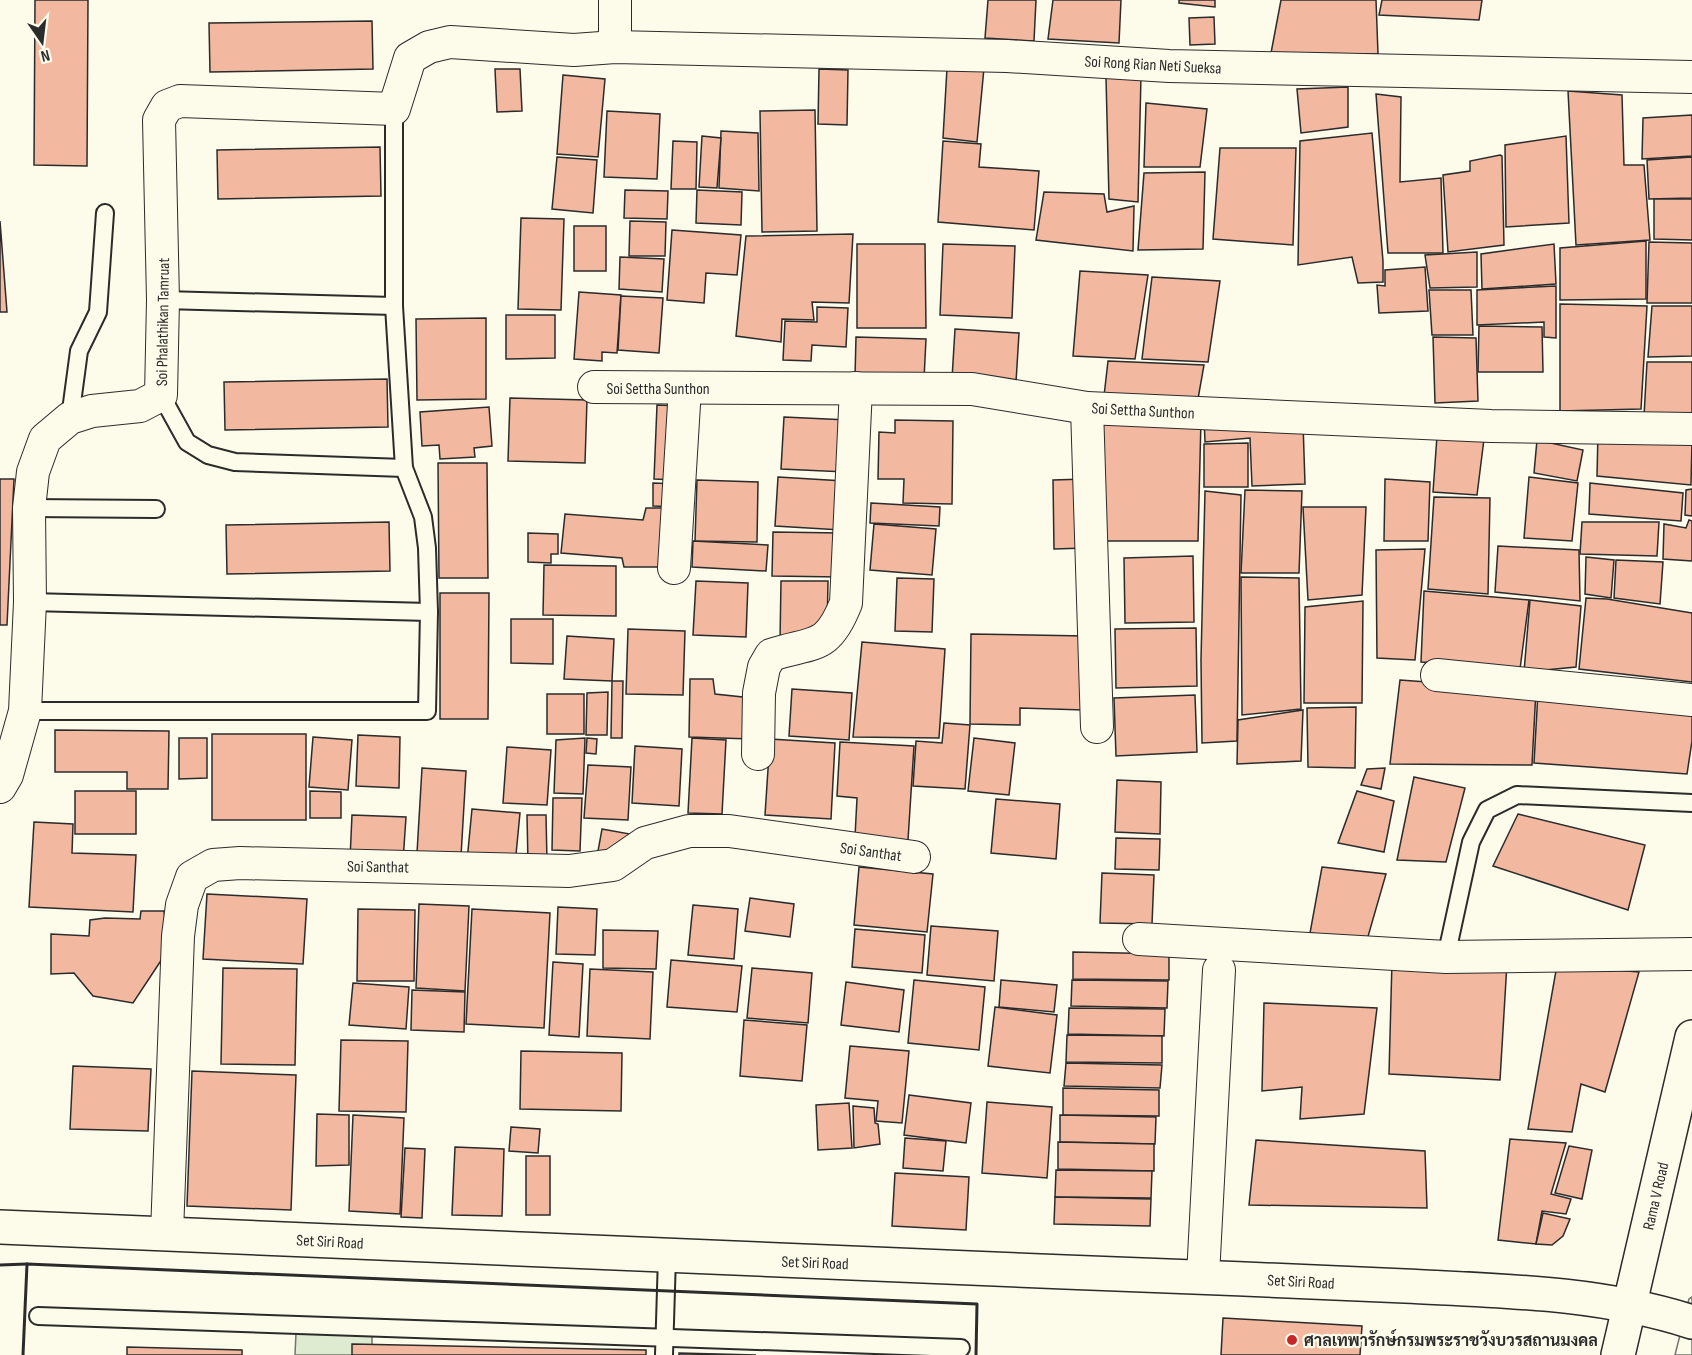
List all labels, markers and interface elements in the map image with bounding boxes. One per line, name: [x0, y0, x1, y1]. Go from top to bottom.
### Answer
north arrow: [12, 12, 72, 72]
text: N: [39, 45, 52, 65]
street label: Soi Rong Rian Neti Sueksa: [1084, 52, 1222, 79]
street label: Soi Phalathikan Tamruat: [153, 258, 174, 386]
street label: Soi Settha Sunthon: [606, 380, 710, 399]
street label: Soi Settha Sunthon: [1091, 399, 1195, 424]
street label: Soi Santhat: [839, 839, 903, 866]
street label: Soi Santhat: [347, 857, 409, 878]
street label: Rama V Road: [1639, 1161, 1673, 1232]
street label: Set Siri Road: [296, 1231, 364, 1254]
street label: Set Siri Road: [781, 1253, 849, 1274]
street label: Set Siri Road: [1267, 1271, 1335, 1294]
place label: ศาลเทพารักษ์กรมพระราชวังบวรสถานมงคล: [1304, 1329, 1598, 1351]
marker: ศาลเทพารักษ์กรมพระราชวังบวรสถานมงคล: [1285, 1333, 1299, 1347]

